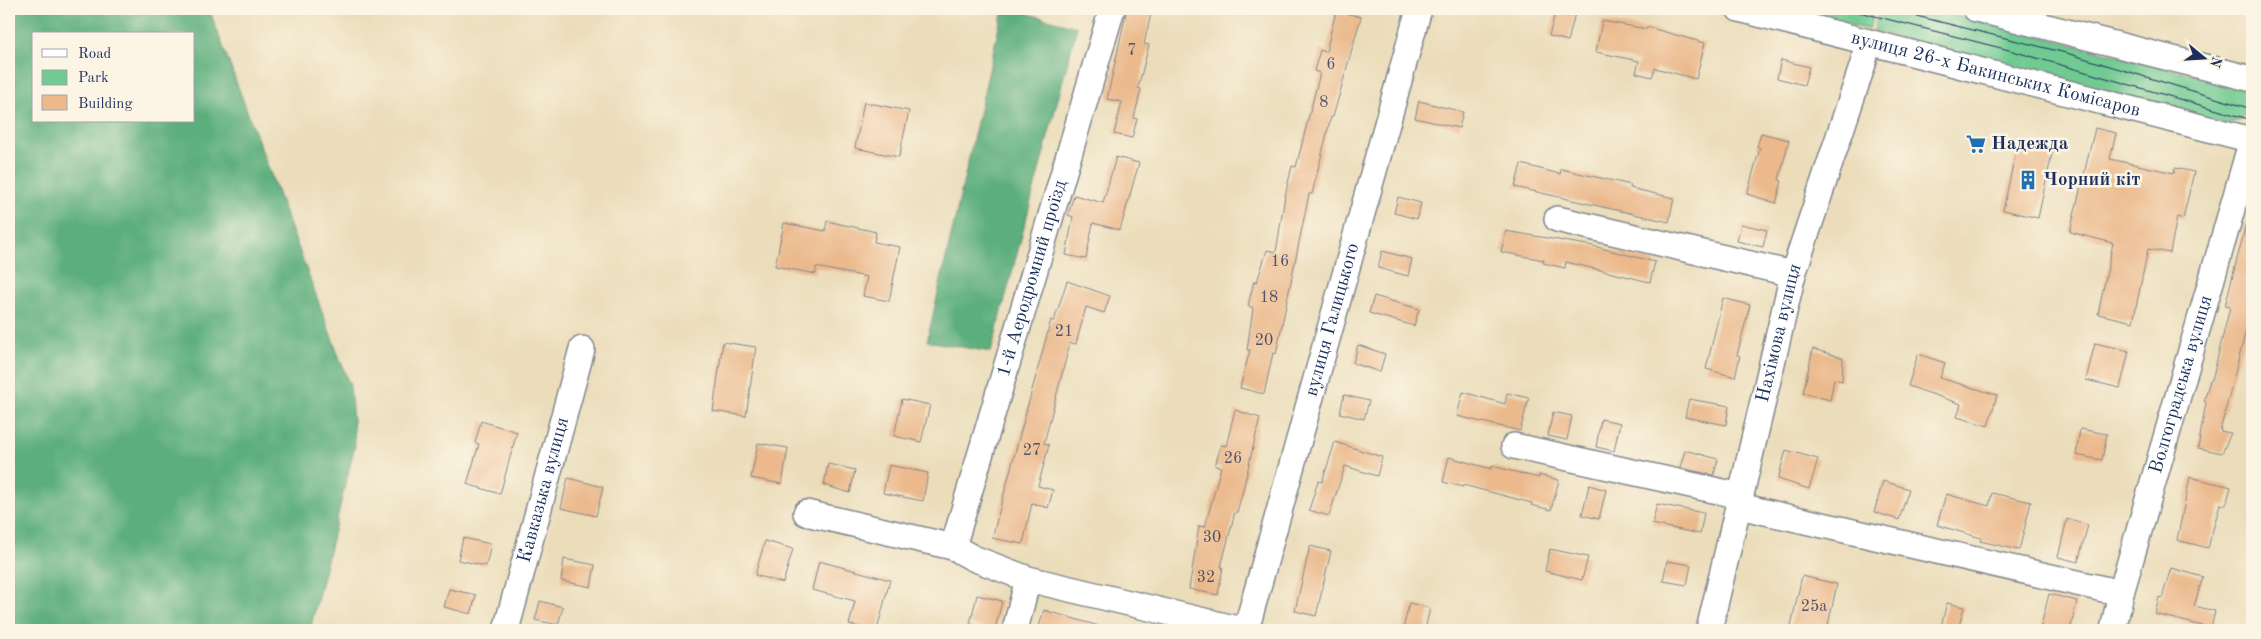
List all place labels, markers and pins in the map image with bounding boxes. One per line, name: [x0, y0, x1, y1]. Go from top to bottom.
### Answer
supermarket icon: Надежда: [1965, 133, 1987, 155]
place label: Надежда: [1991, 135, 2069, 154]
building icon: Чорний кіт: [2017, 169, 2039, 191]
place label: Чорний кіт: [2043, 171, 2140, 190]

